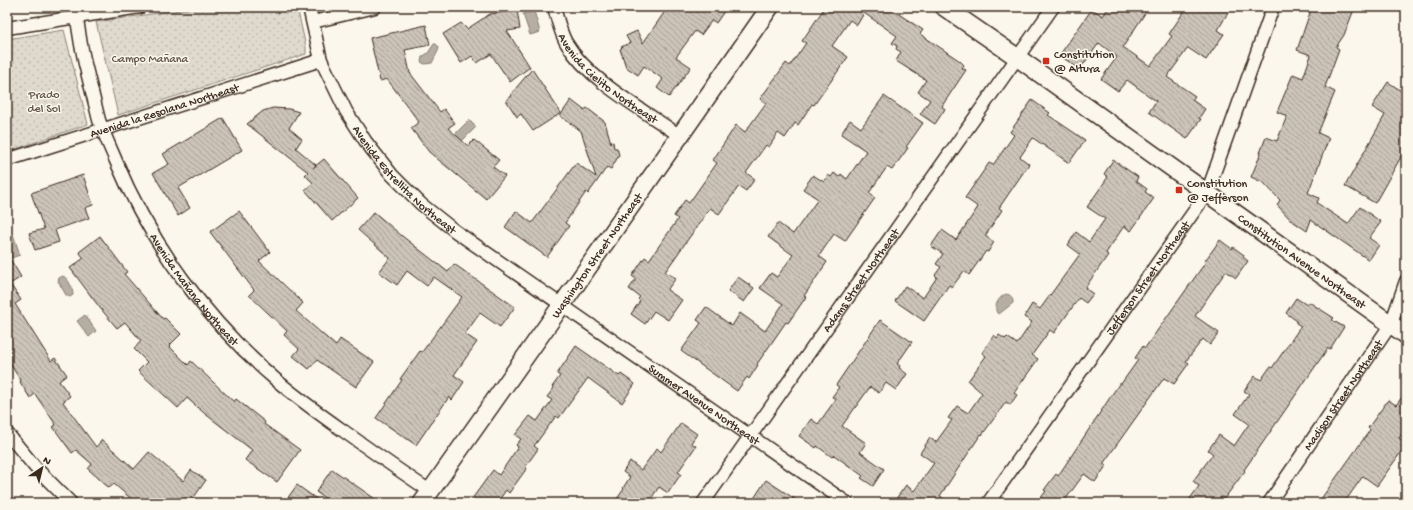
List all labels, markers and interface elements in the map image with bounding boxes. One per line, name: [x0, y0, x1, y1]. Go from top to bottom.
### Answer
street label: Avenida Cielito Northeast: [554, 32, 660, 128]
place label: Constitution @ Altura: [1054, 49, 1115, 77]
park label: Campo Mañana: [112, 53, 189, 67]
marker: Constitution @ Altura: [1041, 56, 1051, 66]
street label: Avenida la Resolana Northeast: [89, 81, 242, 142]
park label: Prado del Sol: [27, 89, 61, 117]
street label: Avenida Estrellita Northeast: [348, 124, 459, 239]
place label: Constitution @ Jefferson: [1187, 178, 1249, 206]
marker: Constitution @ Jefferson: [1174, 185, 1184, 195]
street label: Washington Street Northeast: [550, 190, 647, 322]
street label: Constitution Avenue Northeast: [1234, 212, 1369, 314]
street label: Jefferson Street Northeast: [1104, 218, 1195, 338]
street label: Adams Street Northeast: [821, 226, 904, 336]
street label: Avenida Mañana Northeast: [145, 232, 241, 350]
street label: Madison Street Northeast: [1302, 337, 1388, 454]
street label: Summer Avenue Northeast: [645, 362, 763, 450]
north arrow: [22, 448, 62, 488]
text: N: [40, 454, 53, 468]

